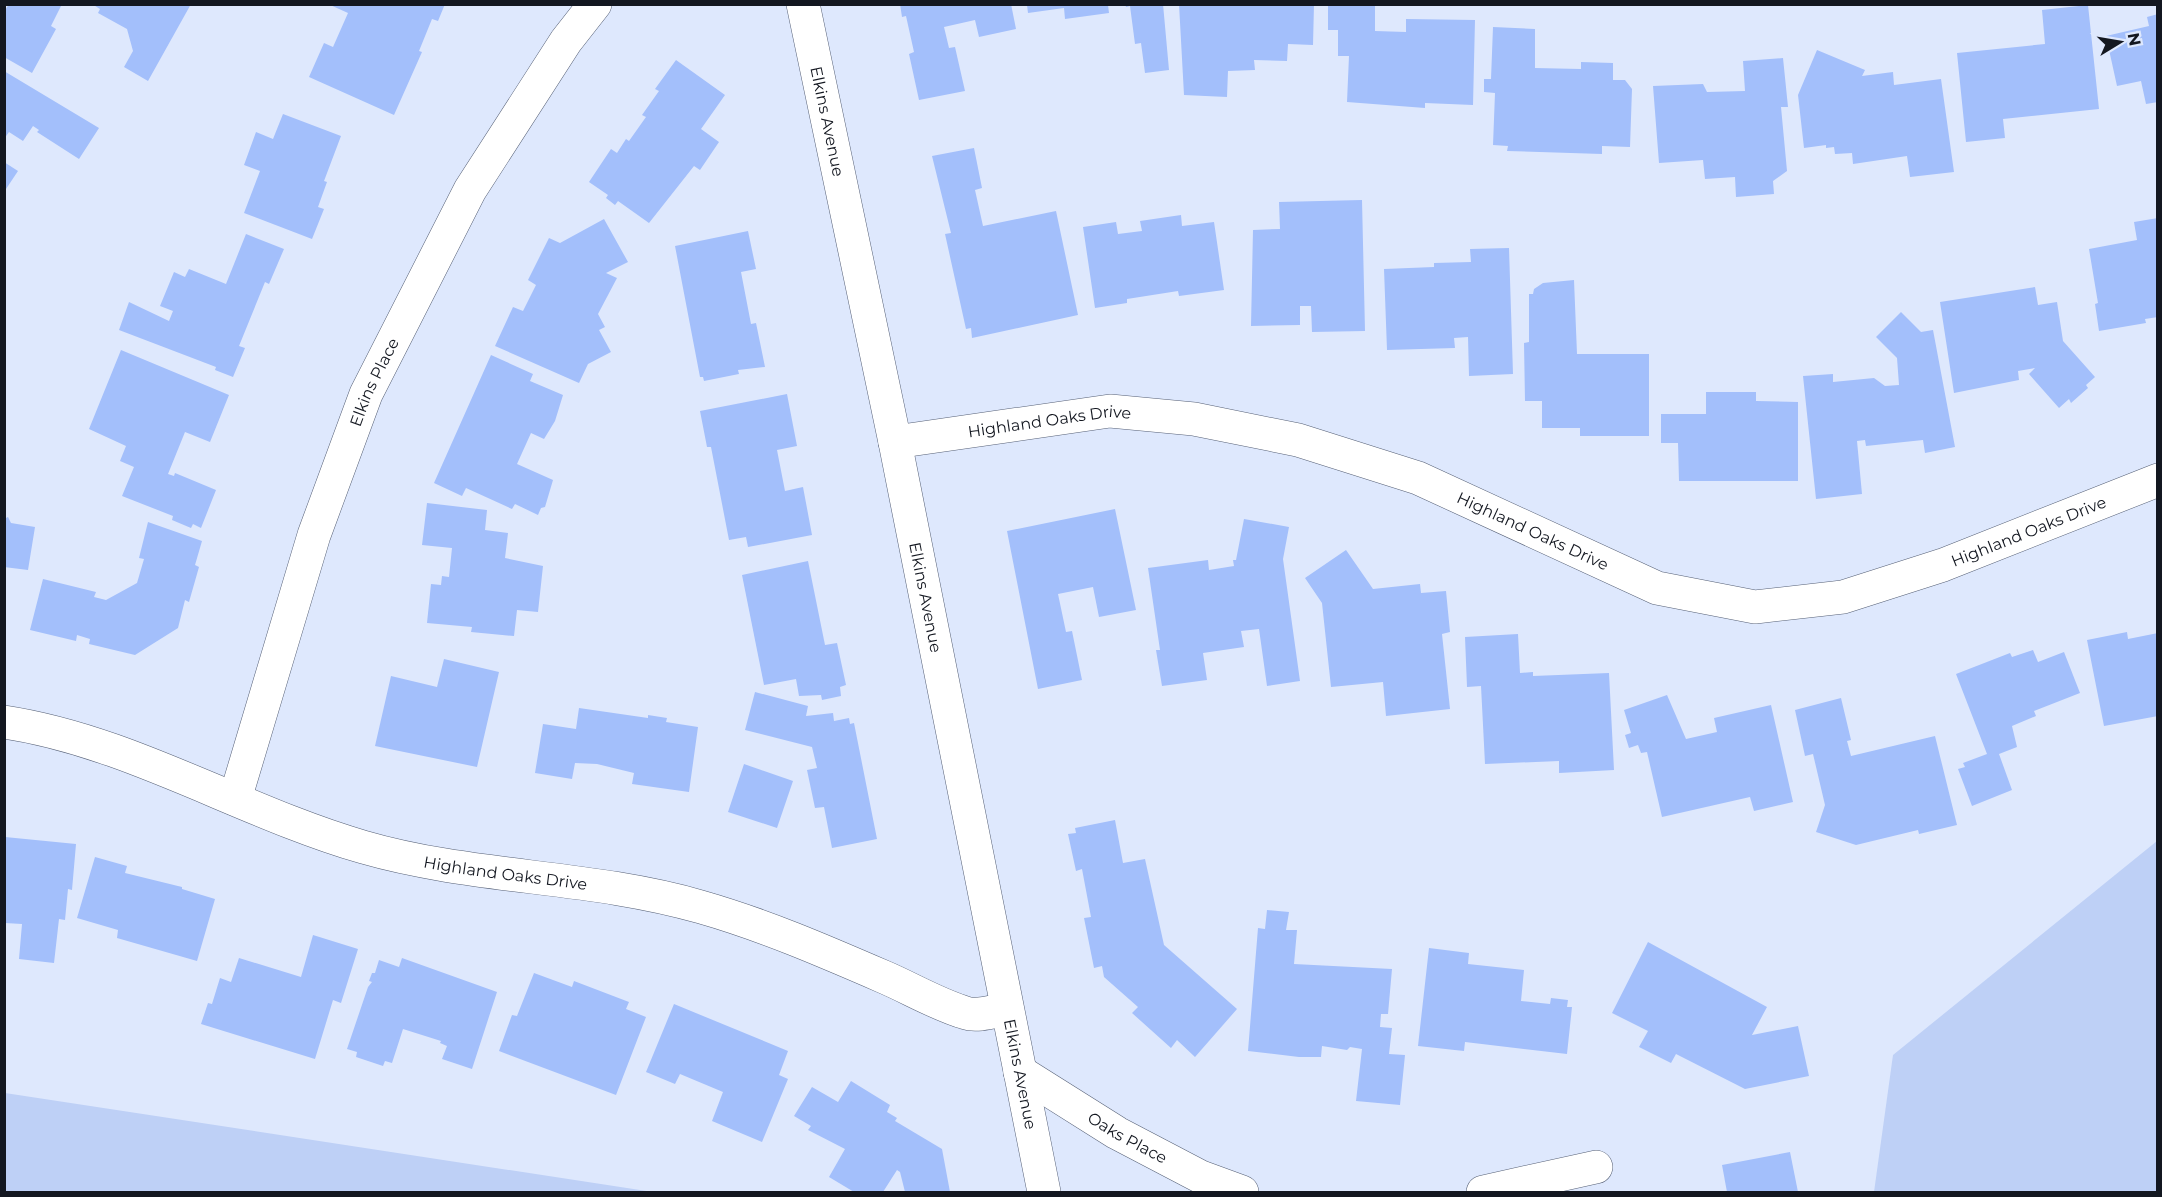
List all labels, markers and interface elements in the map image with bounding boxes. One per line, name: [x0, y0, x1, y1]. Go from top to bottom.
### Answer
north arrow: [2090, 12, 2150, 72]
text: N: [2124, 31, 2145, 47]
street label: Elkins Avenue: [806, 65, 848, 178]
street label: Elkins Place: [346, 335, 403, 429]
street label: Highland Oaks Drive: [966, 402, 1132, 441]
street label: Highland Oaks Drive: [1454, 488, 1612, 574]
street label: Highland Oaks Drive: [1948, 493, 2109, 571]
street label: Elkins Avenue: [905, 541, 946, 654]
street label: Highland Oaks Drive: [422, 853, 588, 894]
street label: Elkins Avenue: [1000, 1017, 1040, 1131]
street label: Oaks Place: [1084, 1108, 1170, 1168]

